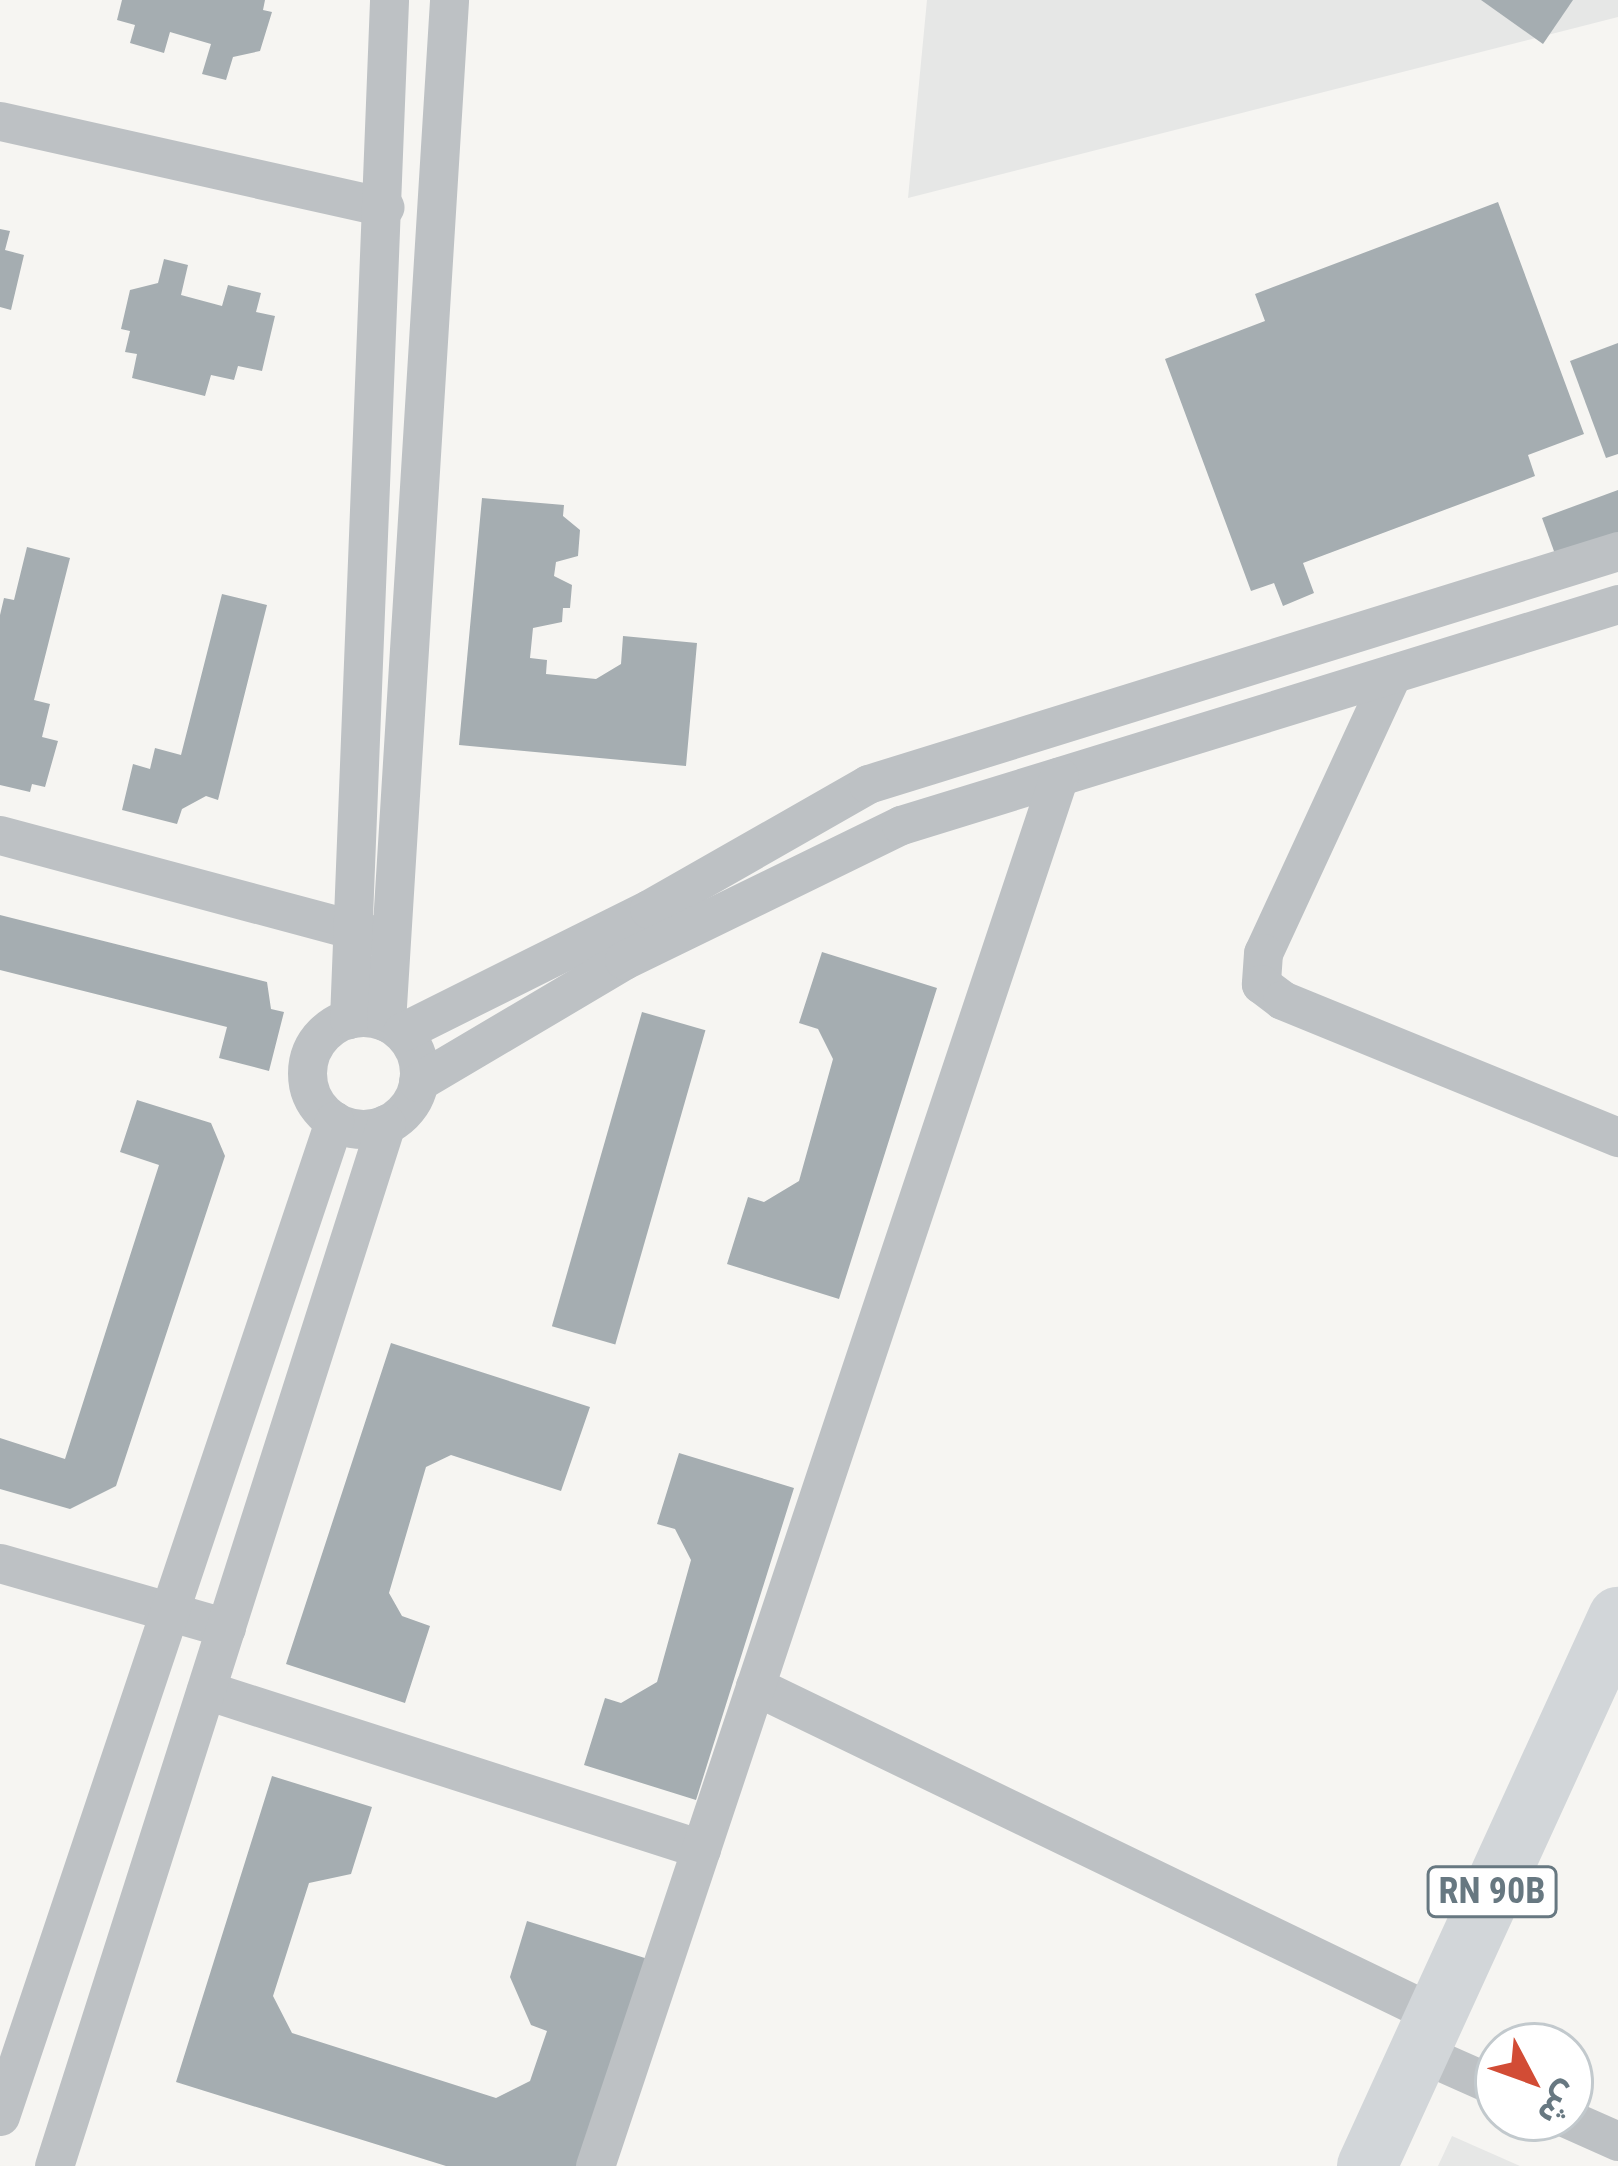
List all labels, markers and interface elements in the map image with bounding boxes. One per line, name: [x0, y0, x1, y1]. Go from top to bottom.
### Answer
road number: RN 90B: [1426, 1862, 1558, 1922]
north arrow: [1474, 2022, 1594, 2142]
text: ش: [1530, 2074, 1589, 2134]

